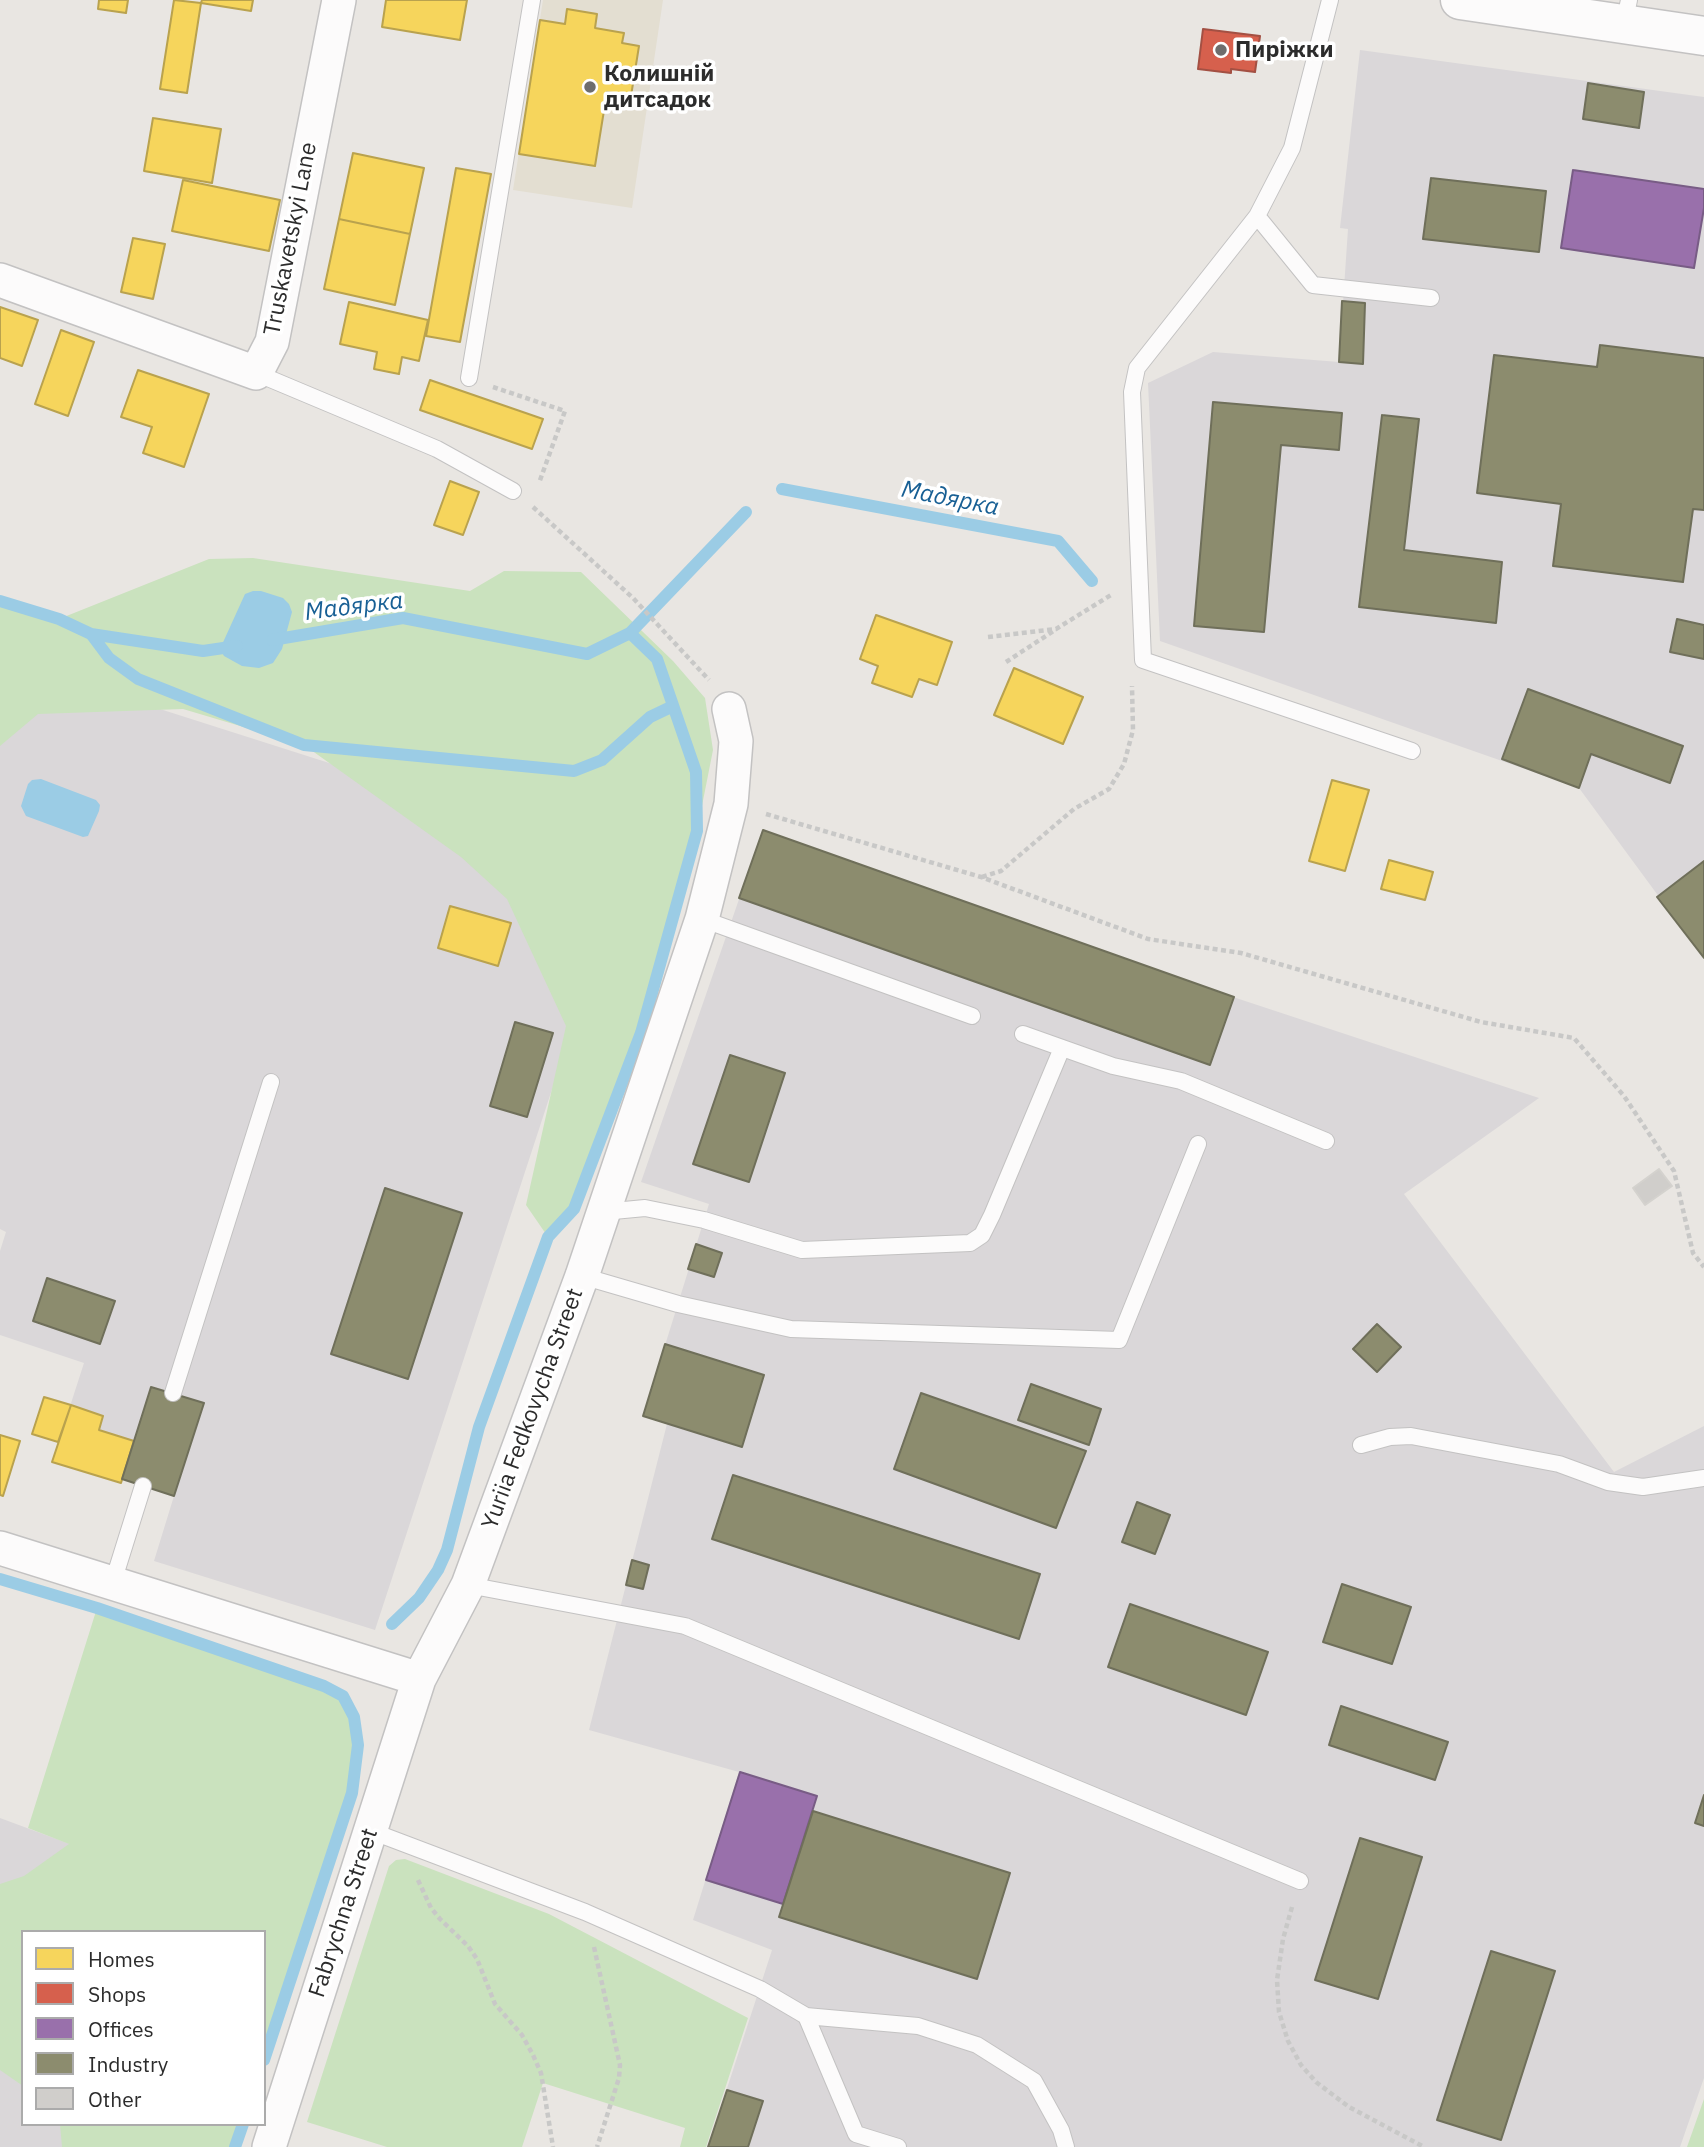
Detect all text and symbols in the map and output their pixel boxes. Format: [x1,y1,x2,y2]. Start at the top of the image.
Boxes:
place label: Пиріжки [1235,36,1334,64]
marker: Пиріжки [1213,42,1229,58]
place label: Колишній дитсадок [604,60,714,114]
marker: Колишній дитсадок [582,79,598,95]
street label: Truskavetskyi Lane [259,140,323,338]
water label: Мадярка [899,475,1001,523]
water label: Мадярка [303,587,405,627]
street label: Yuriia Fedkovycha Street [477,1285,589,1533]
street label: Fabrychna Street [304,1825,384,2001]
legend [21,1930,266,2126]
text: Homes [88,1945,155,1973]
text: Shops [88,1980,146,2008]
text: Offices [88,2015,154,2043]
text: Industry [88,2050,168,2078]
text: Other [88,2085,141,2113]

